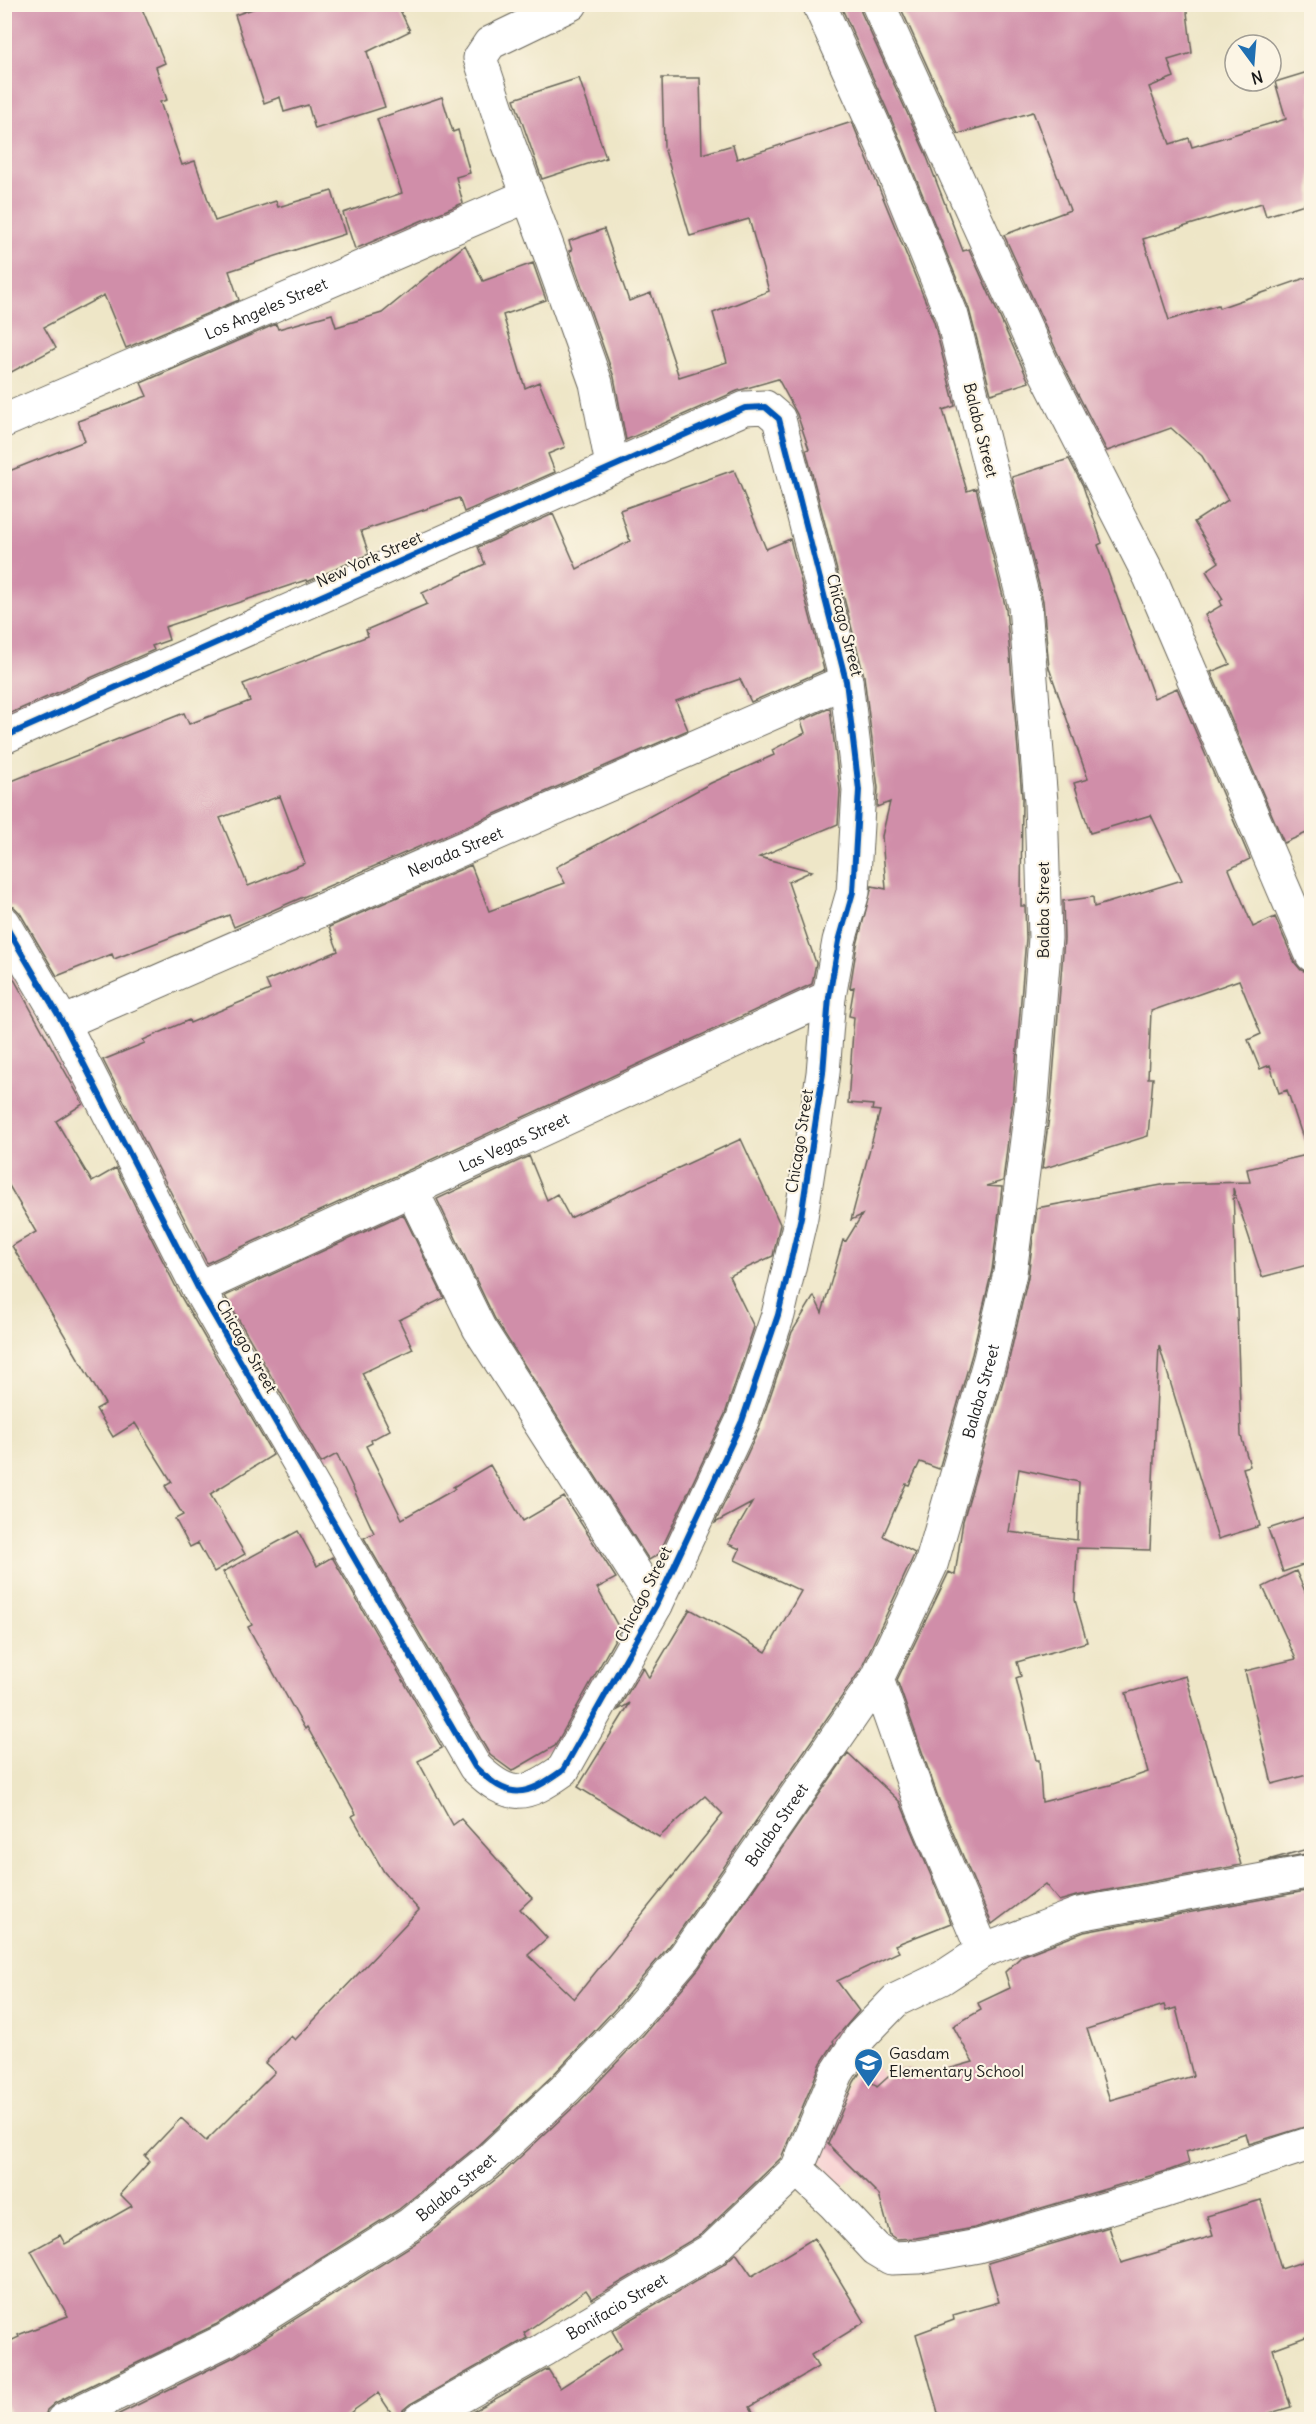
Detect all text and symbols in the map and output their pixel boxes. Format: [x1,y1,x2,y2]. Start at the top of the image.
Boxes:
north arrow [1223,33,1283,93]
text: N [1249,66,1265,89]
street label: Los Angeles Street [201,273,331,344]
street label: Balaba Street [960,381,1003,480]
street label: New York Street [313,526,426,591]
street label: Chicago Street [823,572,868,679]
street label: Nevada Street [405,822,506,881]
street label: Balaba Street [1033,861,1053,958]
street label: Chicago Street [781,1087,817,1194]
street label: Las Vegas Street [456,1108,573,1176]
street label: Chicago Street [212,1296,282,1397]
street label: Balaba Street [958,1342,1003,1441]
street label: Chicago Street [610,1542,676,1645]
street label: Balaba Street [741,1779,812,1870]
place label: Gasdam Elementary School [889,2043,1024,2081]
school or university icon: Gasdam Elementary School [852,2046,884,2088]
street label: Balaba Street [412,2148,500,2225]
street label: Bonifacio Street [563,2268,671,2344]

